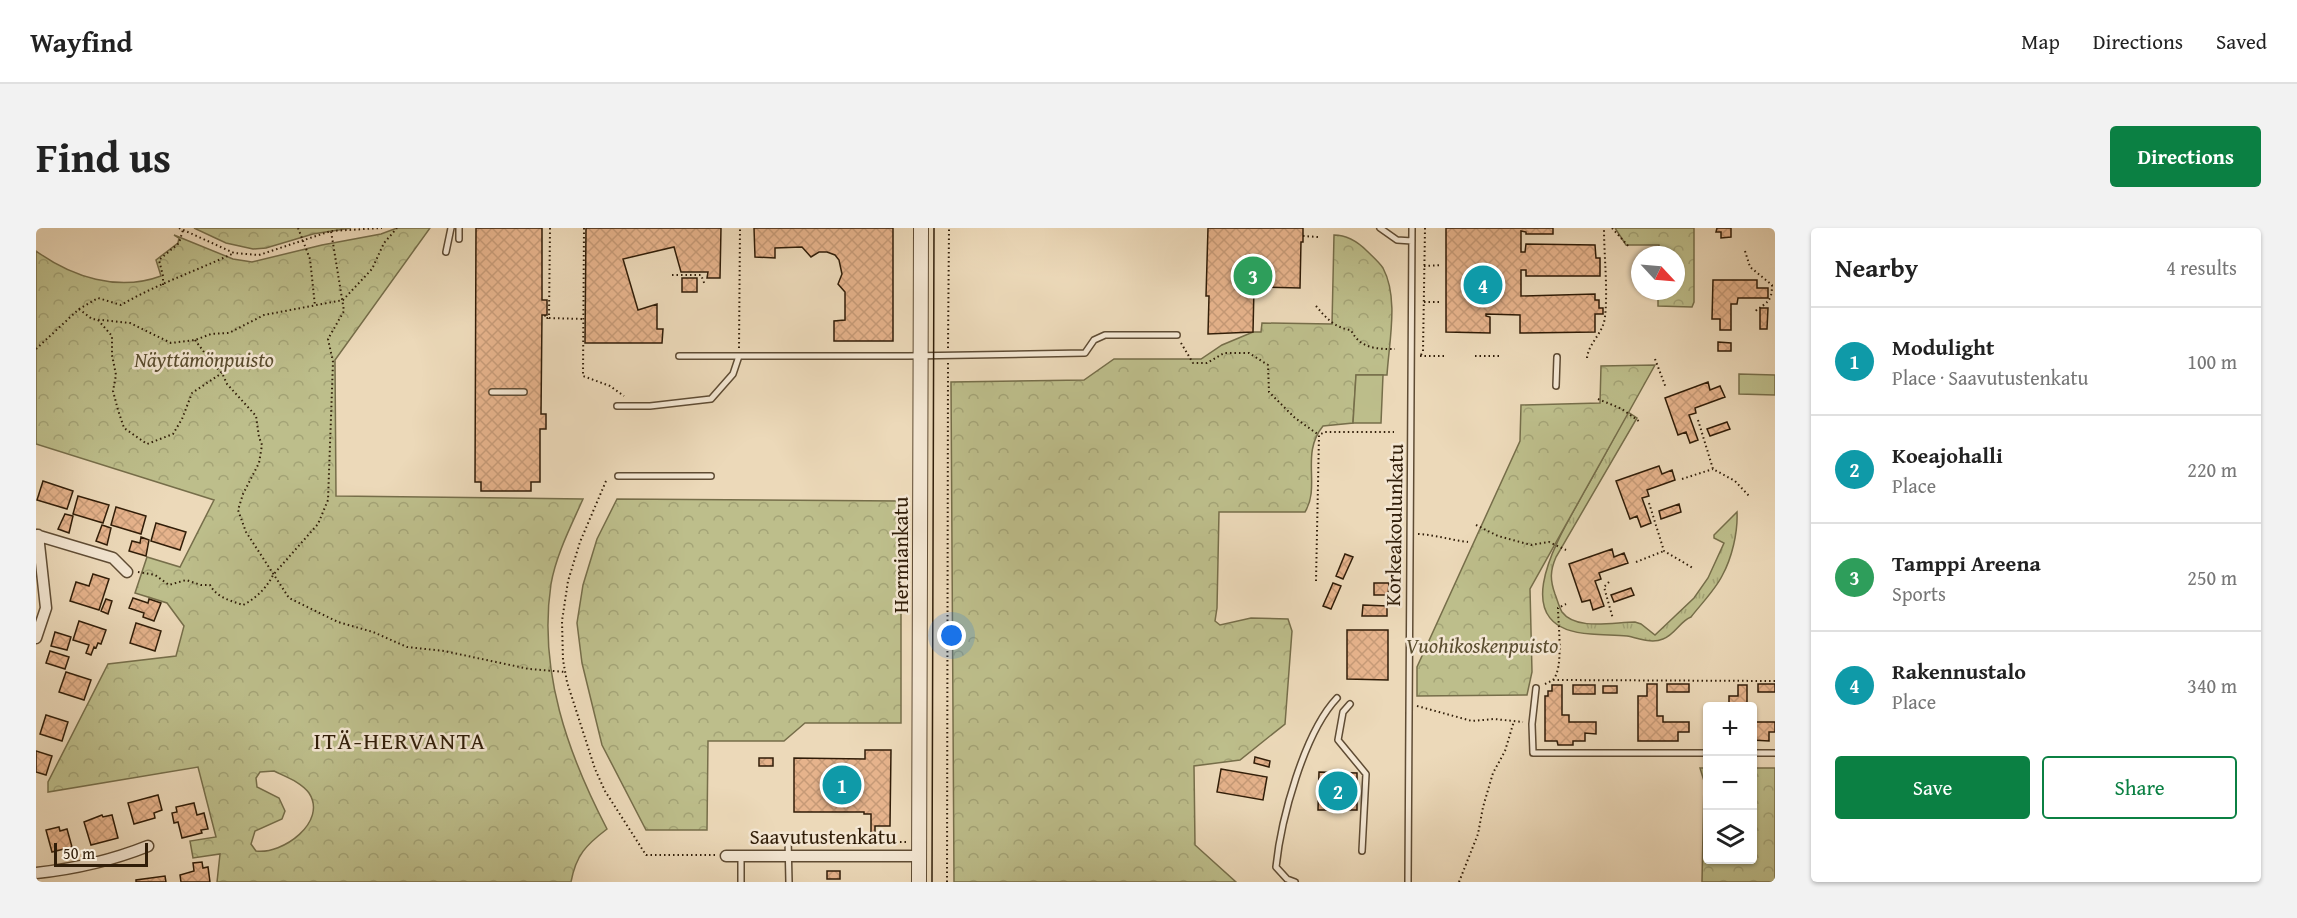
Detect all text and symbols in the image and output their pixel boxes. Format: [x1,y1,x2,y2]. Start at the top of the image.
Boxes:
text: Wayfind [30,21,132,62]
text: Map [2021,26,2060,57]
text: Directions [2093,26,2183,57]
text: Saved [2216,26,2267,57]
text: Find us [36,126,171,187]
button: Directions [2110,126,2261,187]
north arrow [1631,246,1685,300]
text: Nearby [1835,248,1918,287]
text: 4 results [2166,253,2237,282]
pin: 3 [1234,254,1272,298]
pin: 4 [1464,262,1502,308]
text: Modulight [1892,331,1994,363]
park label: Näyttämönpuisto [133,344,274,375]
text: 1 [1849,347,1860,376]
text: 100 m [2187,347,2237,376]
text: Place · Saavutustenkatu [1892,363,2088,392]
text: Koeajohalli [1892,439,2003,471]
street label: Korkeakoulunkatu [1377,443,1411,607]
text: 2 [1849,455,1860,484]
text: 220 m [2187,455,2237,484]
text: Place [1892,471,1936,500]
street label: Hermiankatu [885,496,916,613]
text: Tamppi Areena [1892,547,2041,579]
text: 3 [1849,563,1860,592]
text: 250 m [2187,563,2237,592]
text: Sports [1892,579,1946,608]
your location [937,621,966,650]
park label: Vuohikoskenpuisto [1406,630,1558,661]
text: Rakennustalo [1892,655,2026,687]
text: 4 [1849,671,1860,700]
text: 340 m [2187,671,2237,700]
text: Place [1892,687,1936,716]
map controls [1703,702,1757,864]
button: + [1703,702,1757,756]
district label: ITÄ-HERVANTA [314,723,486,758]
button: − [1703,756,1757,810]
button: Save [1835,756,2030,819]
button: Share [2042,756,2237,819]
pin: 1 [822,762,862,808]
pin: 2 [1318,768,1358,814]
button: layers [1703,810,1757,864]
street label: Saavutustenkatu [749,821,897,852]
scale bar [54,840,148,868]
text: 50 m [63,841,95,865]

